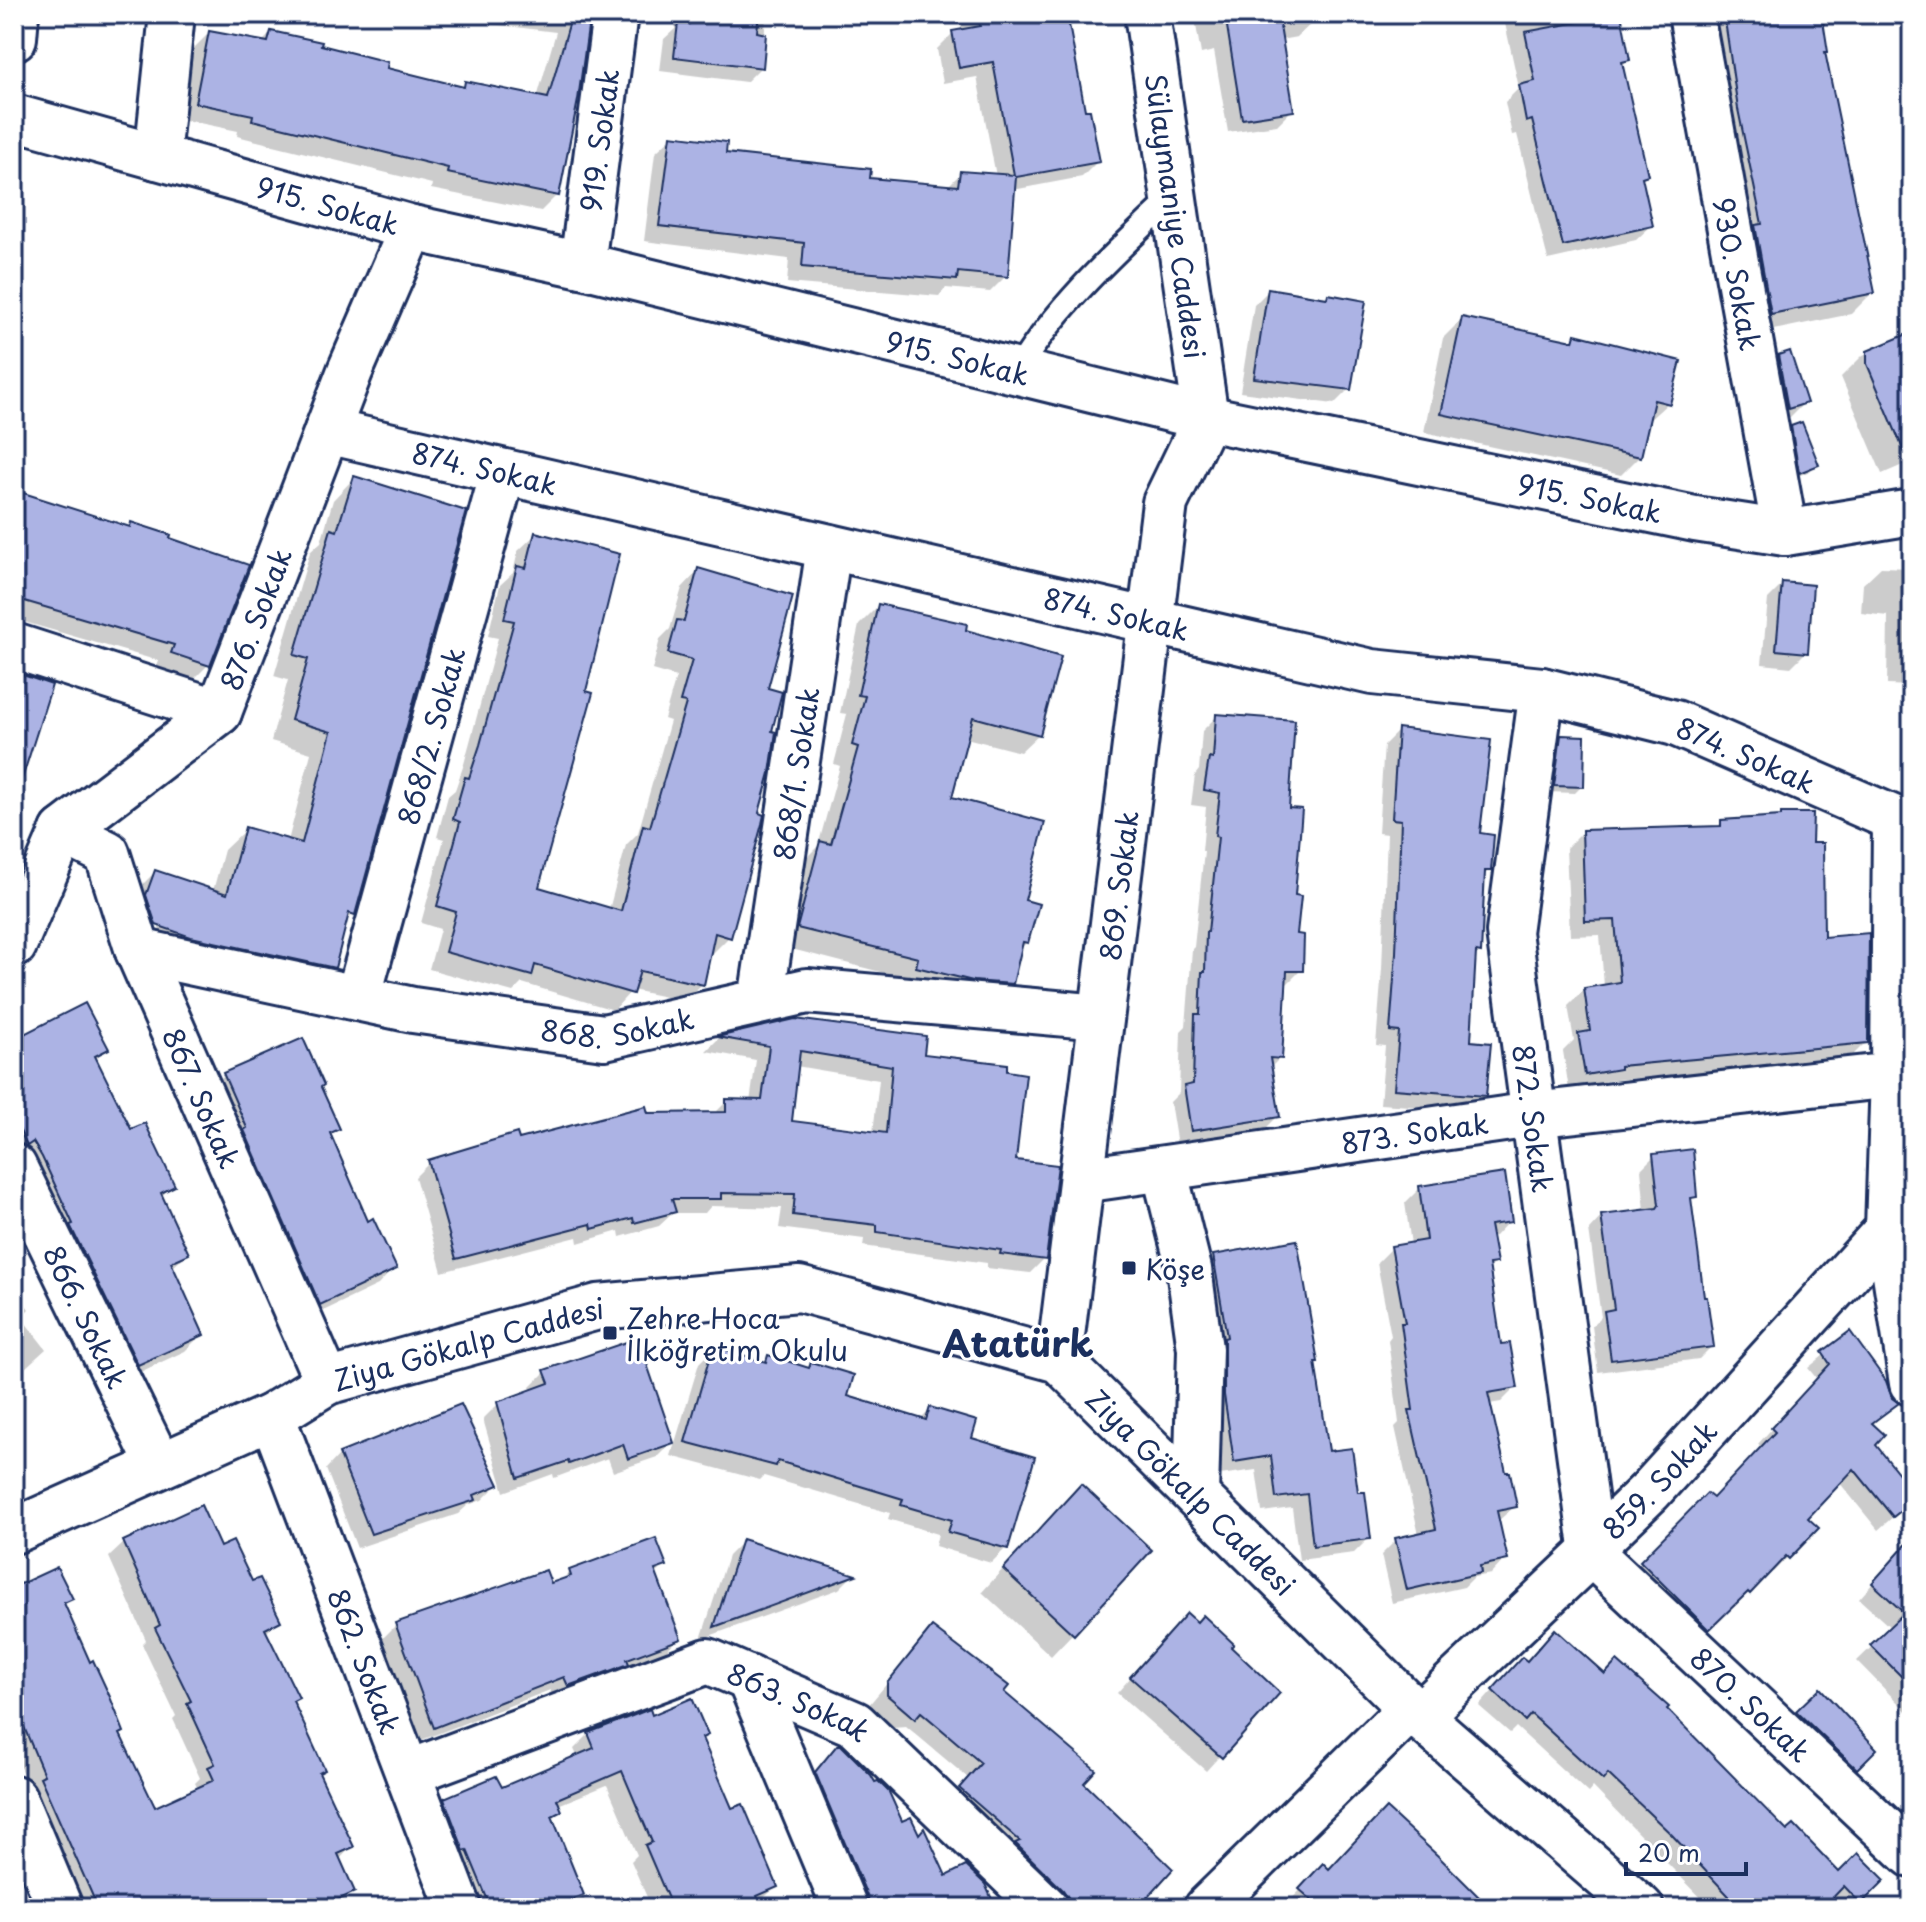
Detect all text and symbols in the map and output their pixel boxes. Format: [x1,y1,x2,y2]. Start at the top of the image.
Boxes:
street label: 919. Sokak [568,66,629,214]
street label: Sülaymaniye Caddesi [1135,71,1217,361]
street label: 915. Sokak [252,164,404,245]
street label: 930. Sokak [1703,194,1773,354]
street label: 915. Sokak [881,319,1034,395]
street label: 874. Sokak [408,430,562,505]
street label: 915. Sokak [1514,461,1666,533]
street label: 876. Sokak [208,541,302,697]
street label: 874. Sokak [1040,575,1193,651]
street label: 868/2. Sokak [385,642,475,830]
street label: 868/1. Sokak [761,684,829,863]
street label: 874. Sokak [1670,705,1822,803]
street label: 869. Sokak [1087,808,1148,963]
street label: 868. Sokak [538,996,698,1058]
street label: 867. Sokak [152,1020,252,1175]
street label: 872. Sokak [1503,1041,1565,1195]
street label: 873. Sokak [1338,1100,1491,1164]
street label: 866. Sokak [33,1237,140,1395]
place label: Köşe [1145,1247,1205,1290]
marker: Köşe [1120,1259,1138,1277]
street label: Ziya Gökalp Caddesi [328,1285,606,1401]
place label: Zehre Hoca İlköğretim Okulu [626,1296,848,1371]
district label: Atatürk [942,1315,1094,1369]
marker: Zehre Hoca İlköğretim Okulu [601,1324,619,1342]
street label: Ziya Gökalp Caddesi [1077,1377,1306,1605]
street label: 859. Sokak [1591,1410,1726,1549]
street label: 862. Sokak [318,1582,412,1740]
street label: 870. Sokak [1681,1636,1821,1772]
street label: 863. Sokak [721,1650,882,1751]
scale bar [1626,1826,1746,1876]
text: 20 m [1638,1834,1700,1870]

